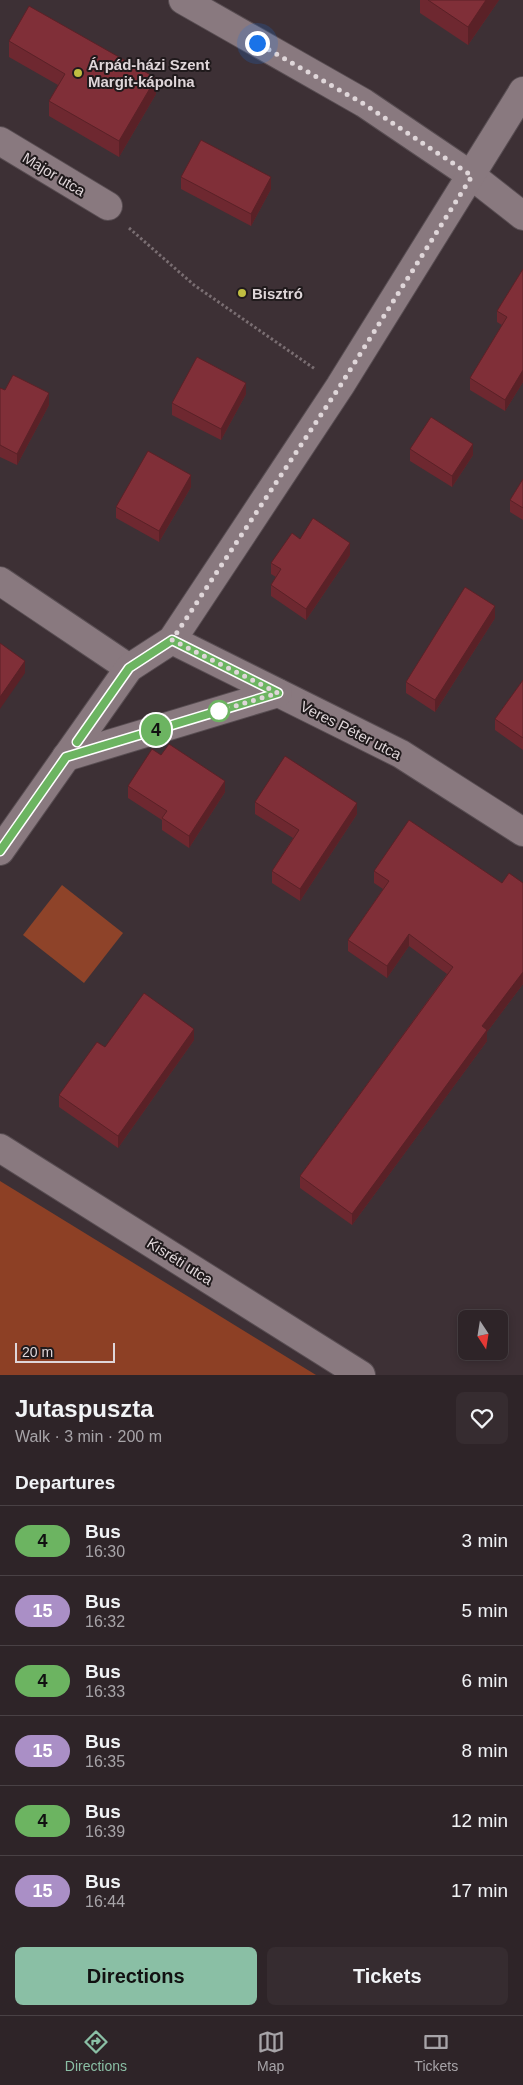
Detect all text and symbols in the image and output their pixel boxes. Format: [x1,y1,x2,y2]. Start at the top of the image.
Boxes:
your location [245,31,270,56]
place label: Árpád-házi Szent Margit-kápolna [88,56,210,90]
marker: Árpád-házi Szent Margit-kápolna [72,67,84,79]
street label: Major utca [20,149,89,200]
place label: Bisztró [252,285,303,302]
marker: Bisztró [236,287,248,299]
street label: Veres Péter utca [298,697,405,763]
unlabelled marker [208,700,230,722]
line badge: 4 [140,714,172,746]
text: 4 [151,720,161,740]
street label: Kisréti utca [144,1234,217,1288]
north arrow [458,1310,508,1360]
map controls [458,1310,508,1360]
scale bar [15,1340,115,1363]
text: 20 m [22,1344,53,1360]
button: heart [456,1392,508,1444]
text: Jutaspuszta [15,1395,154,1422]
text: Walk · 3 min · 200 m [15,1428,162,1445]
text: Departures [15,1472,115,1493]
text: Bus [85,1521,121,1542]
text: 3 min [462,1530,508,1551]
text: 4 [37,1531,48,1551]
text: 16:30 [85,1543,125,1560]
text: Bus [85,1591,121,1612]
text: 5 min [462,1600,508,1621]
text: 15 [32,1601,53,1621]
text: 16:32 [85,1613,125,1630]
text: Bus [85,1661,121,1682]
text: 6 min [462,1670,508,1691]
text: 4 [37,1671,48,1691]
text: 16:33 [85,1683,125,1700]
text: Bus [85,1731,121,1752]
text: 8 min [462,1740,508,1761]
text: 15 [32,1741,53,1761]
text: 16:35 [85,1753,125,1770]
text: Bus [85,1801,121,1822]
text: 12 min [451,1810,508,1831]
text: 4 [37,1811,48,1831]
text: 16:39 [85,1823,125,1840]
text: Bus [85,1871,121,1892]
text: 17 min [451,1880,508,1901]
text: 15 [32,1881,53,1901]
text: 16:44 [85,1893,125,1910]
button: Directions [15,1947,257,2005]
button: Tickets [267,1947,508,2005]
tab: Directions [65,2028,127,2074]
tab: Map [257,2028,285,2074]
tab: Tickets [414,2028,458,2074]

